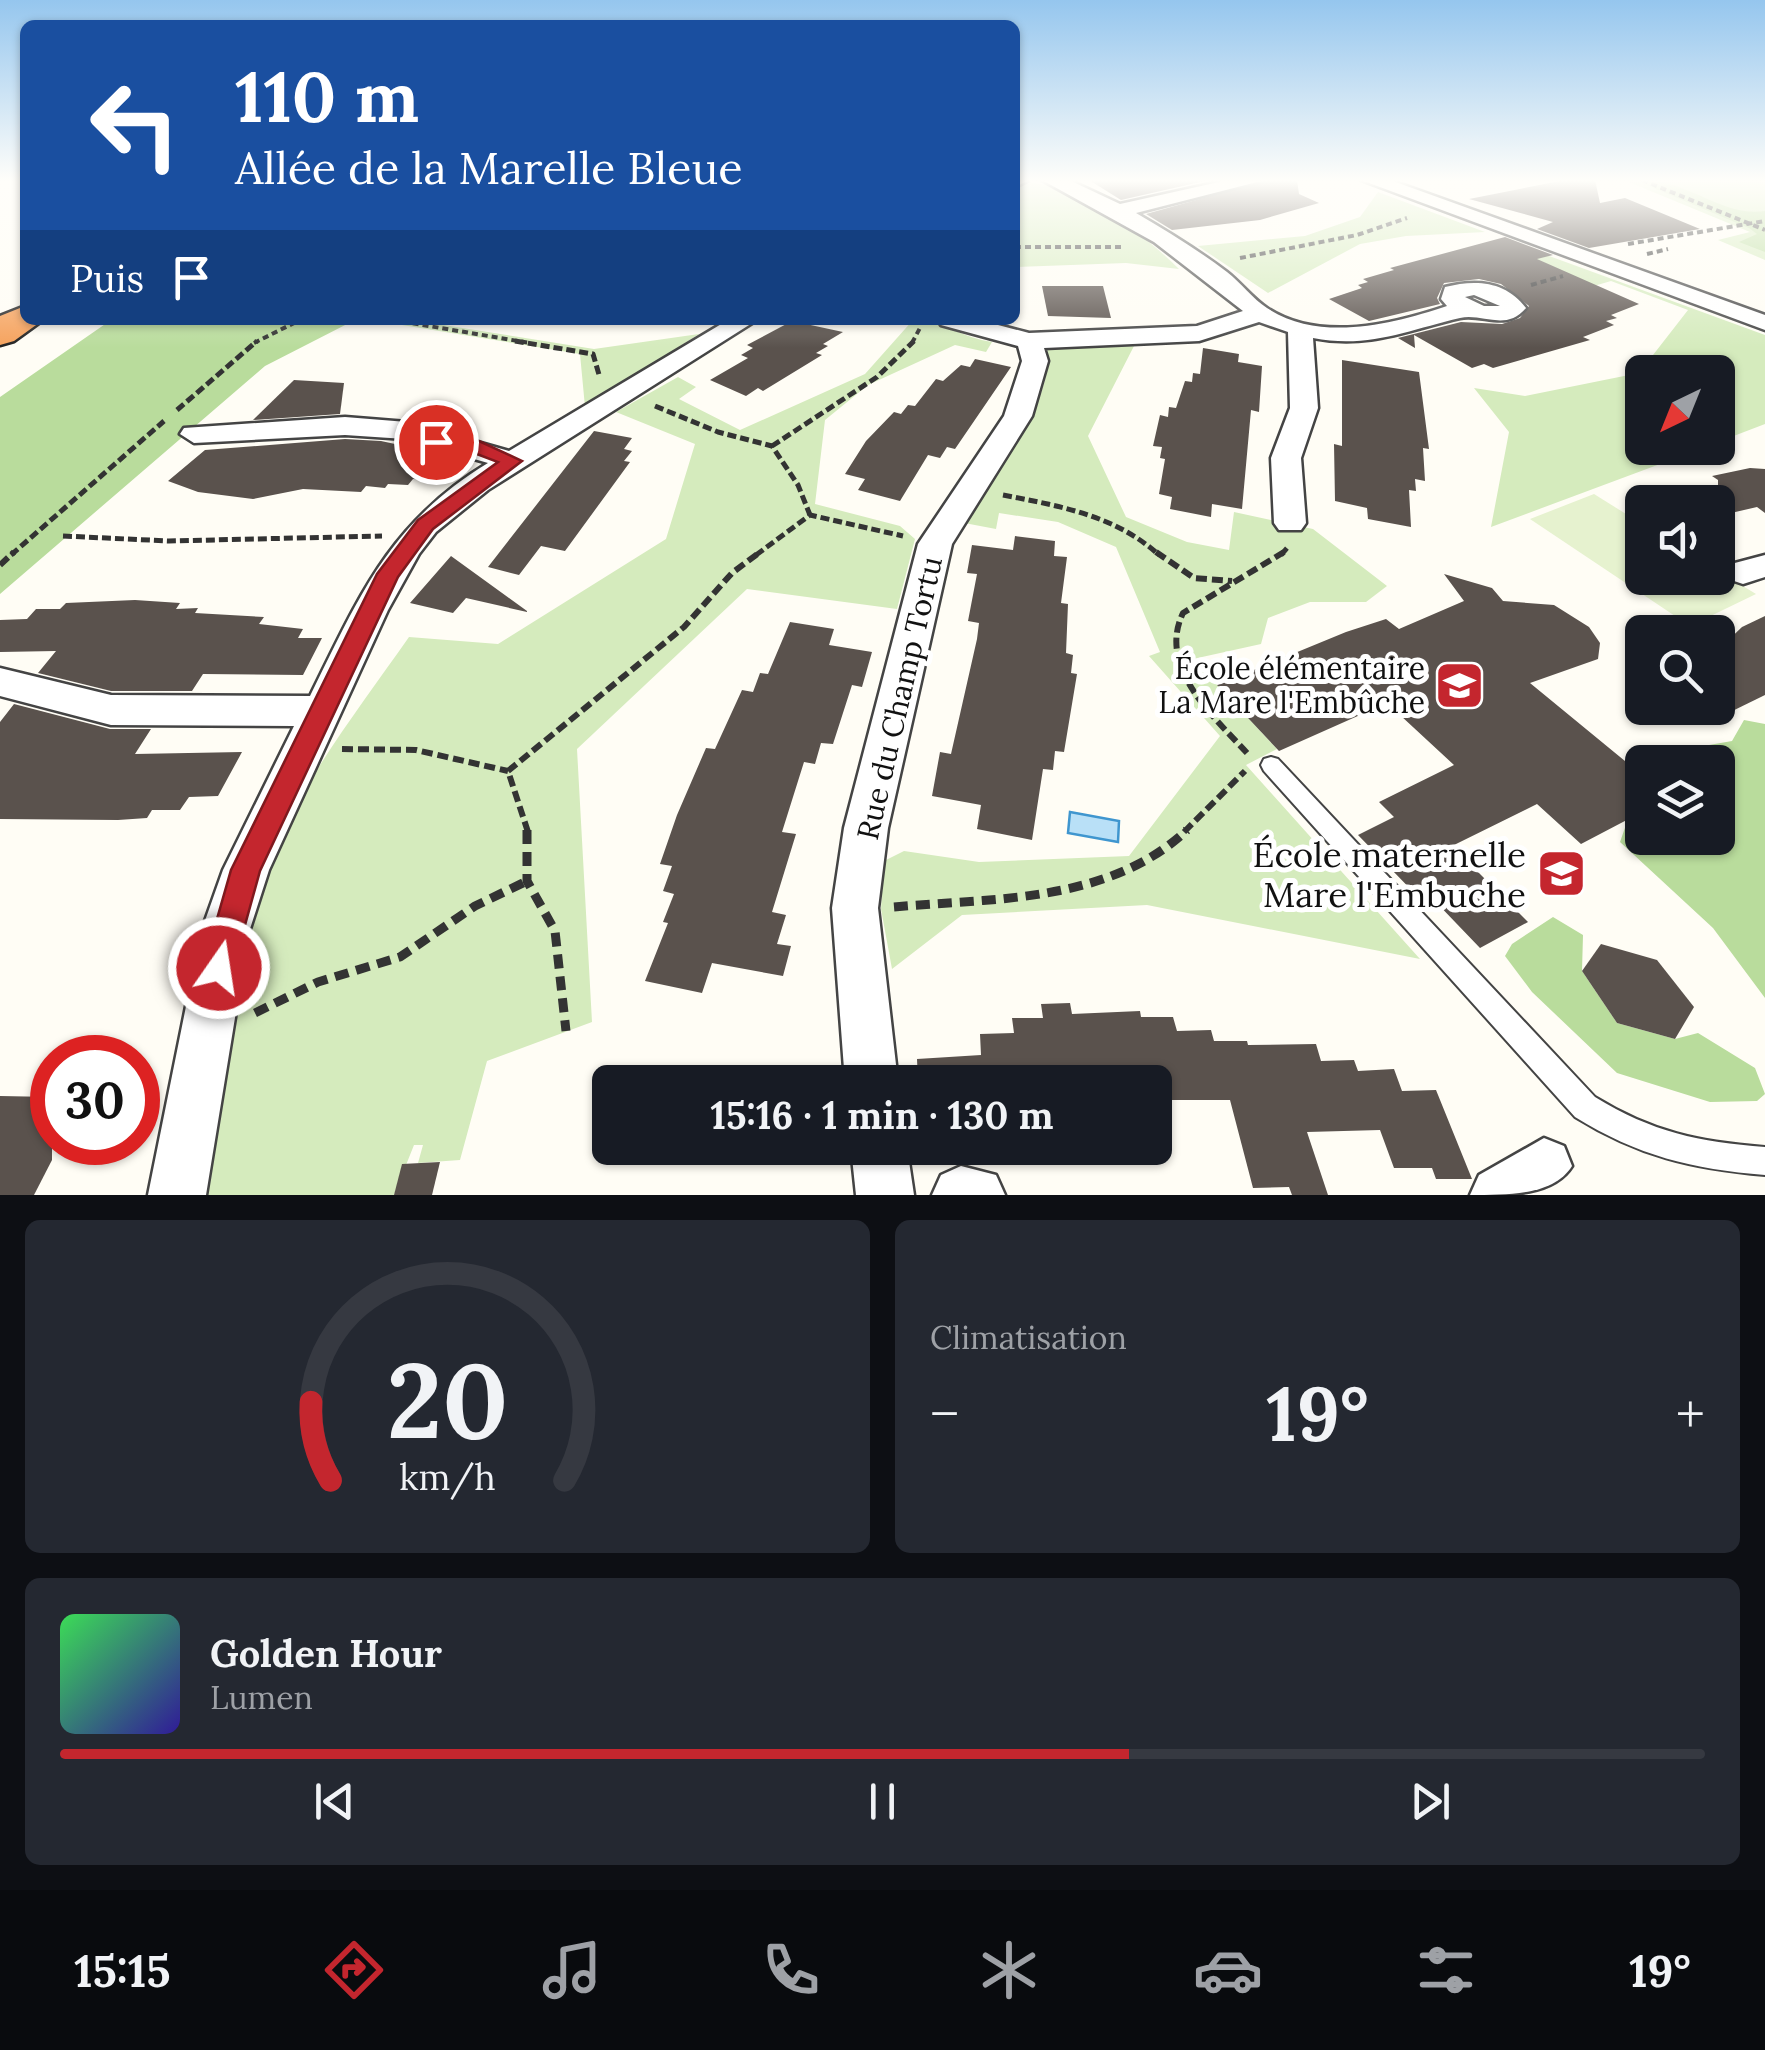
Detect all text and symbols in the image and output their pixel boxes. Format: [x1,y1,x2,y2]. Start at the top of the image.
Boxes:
text: 110 m [235,52,419,141]
icon: left [70,60,200,190]
text: Allée de la Marelle Bleue [235,139,743,196]
icon: arrive [164,250,219,305]
text: Puis [70,254,144,302]
north arrow [1625,355,1735,465]
map controls [1625,355,1735,855]
pin [394,400,479,485]
icon: arrive [409,415,464,470]
button: sound [1625,485,1735,595]
street label: Rue du Champ Tortu [848,553,950,843]
button: search [1625,615,1735,725]
place label: École élémentaire La Mare l'Embûche [1158,649,1425,721]
school or university icon: École élémentaire La Mare l'Embûche [1434,659,1486,711]
button: layers [1625,745,1735,855]
place label: École maternelle Mare l'Embuche [1253,832,1526,917]
school or university icon: École maternelle Mare l'Embuche [1535,848,1587,900]
position arrow [167,916,271,1020]
speed limit sign: 30 [30,1035,160,1165]
text: 15:16 · 1 min · 130 m [711,1091,1053,1139]
text: Climatisation [930,1317,1127,1358]
text: 20 [387,1333,508,1466]
text: 19° [1266,1366,1369,1462]
text: − [930,1379,959,1449]
text: + [1676,1379,1705,1449]
text: km/h [399,1454,496,1500]
text: Golden Hour [210,1629,442,1677]
text: Lumen [210,1677,313,1718]
icon: previous [307,1774,362,1829]
icon: pause [855,1774,910,1829]
icon: next [1403,1774,1458,1829]
icon: directions [319,1935,389,2005]
icon: music [537,1935,607,2005]
icon: phone [756,1935,826,2005]
icon: climate [974,1935,1044,2005]
icon: car [1193,1935,1263,2005]
icon: filters [1411,1935,1481,2005]
text: 15:15 [74,1942,171,1999]
text: 19° [1629,1942,1691,1999]

